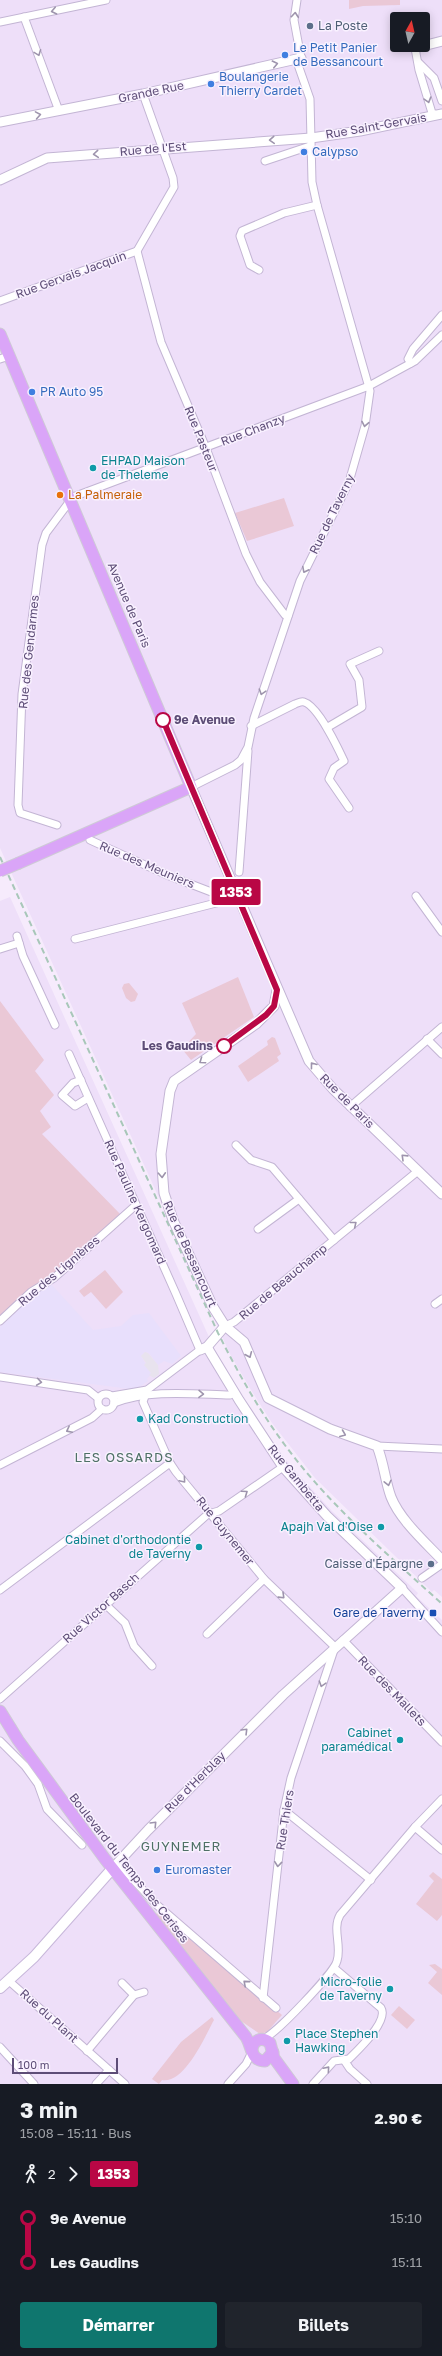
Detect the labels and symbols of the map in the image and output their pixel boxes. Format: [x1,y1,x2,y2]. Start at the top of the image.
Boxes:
one-way arrow [51,6,57,14]
one-way arrow [291,12,300,18]
north arrow [390,12,430,52]
place label: La Poste [318,18,368,33]
marker: La Poste [305,21,315,31]
place label: Le Petit Panier de Bessancourt [293,40,383,69]
one-way arrow [33,50,41,57]
marker: Le Petit Panier de Bessancourt [280,50,290,60]
one-way arrow [272,60,278,68]
place label: Boulangerie Thierry Cardet [219,69,302,98]
street label: Grande Rue [117,77,185,106]
marker: Boulangerie Thierry Cardet [206,79,216,89]
one-way arrow [423,96,432,103]
street label: Rue Saint-Gervais [324,109,428,142]
one-way arrow [35,111,42,120]
one-way arrow [269,136,275,145]
street label: Rue de l'Est [119,138,187,159]
place label: Calypso [312,144,358,159]
marker: Calypso [299,147,309,157]
one-way arrow [93,150,99,159]
street label: Rue Gervais Jacquin [14,248,128,302]
place label: PR Auto 95 [40,384,103,399]
marker: PR Auto 95 [27,387,37,397]
street label: Rue Pasteur [181,404,222,474]
street label: Rue Chanzy [218,410,287,449]
one-way arrow [361,421,370,427]
place label: EHPAD Maison de Theleme [101,453,185,482]
marker: EHPAD Maison de Theleme [88,463,98,473]
street label: Rue de Taverny [306,471,358,556]
place label: La Palmeraie [68,487,142,502]
marker: La Palmeraie [55,490,65,500]
street label: Avenue de Paris [105,560,154,650]
one-way arrow [303,565,310,573]
street label: Rue des Gendarmes [15,594,42,710]
one-way arrow [258,688,267,695]
marker: 9e Avenue [155,712,171,728]
place label: 9e Avenue [174,712,235,727]
street label: Rue des Meuniers [97,838,197,891]
line badge: 1353 [208,879,264,905]
place label: Les Gaudins [142,1038,213,1053]
marker: Les Gaudins [216,1038,232,1054]
one-way arrow [199,1056,206,1064]
one-way arrow [310,1062,317,1069]
street label: Rue de Paris [317,1070,378,1131]
street label: Rue Pauline Kergomard [101,1137,170,1266]
one-way arrow [401,1155,409,1162]
one-way arrow [158,1172,167,1178]
street label: Rue de Bessancourt [160,1198,221,1310]
one-way arrow [349,1221,356,1228]
street label: Rue des Lignières [15,1232,102,1309]
street label: Rue de Beauchamp [236,1240,330,1323]
one-way arrow [245,1352,253,1359]
one-way arrow [36,1377,42,1386]
one-way arrow [198,1390,204,1398]
place label: Kad Construction [148,1411,248,1426]
marker: Kad Construction [135,1414,145,1424]
one-way arrow [66,1425,73,1433]
one-way arrow [338,1429,346,1437]
street label: Rue Gambetta [265,1441,328,1514]
district label: LES OSSARDS [74,1449,174,1465]
one-way arrow [179,1475,186,1482]
one-way arrow [383,1480,391,1487]
one-way arrow [241,1490,248,1498]
street label: Rue Guynemer [193,1493,258,1568]
place label: Apajh Val d'Oise [281,1519,373,1534]
marker: Apajh Val d'Oise [376,1522,386,1532]
place label: Cabinet d'orthodontie de Taverny [65,1532,191,1561]
marker: Cabinet d'orthodontie de Taverny [194,1542,204,1552]
place label: Caisse d'Épargne [324,1556,423,1571]
marker: Caisse d'Épargne [426,1559,436,1569]
street label: Rue Victor Basch [59,1569,142,1646]
one-way arrow [277,1591,285,1599]
place label: Gare de Taverny [333,1605,425,1620]
marker: Gare de Taverny [428,1608,438,1618]
street label: Rue des Mallets [355,1652,430,1729]
one-way arrow [318,1681,327,1688]
place label: Cabinet paramédical [321,1725,392,1754]
one-way arrow [240,1728,248,1736]
marker: Cabinet paramédical [395,1735,405,1745]
street label: Rue d'Herblay [161,1748,229,1815]
street label: Rue Thiers [272,1789,297,1851]
street label: Boulevard du Temps des Cerises [66,1790,192,1945]
one-way arrow [149,1821,157,1829]
district label: GUYNEMER [141,1838,221,1854]
one-way arrow [274,1861,283,1867]
place label: Euromaster [165,1862,232,1877]
marker: Euromaster [152,1865,162,1875]
place label: Micro-folie de Taverny [320,1974,382,2003]
one-way arrow [244,1981,251,1988]
marker: Micro-folie de Taverny [385,1984,395,1994]
street label: Rue du Plant [17,1986,82,2046]
place label: Place Stephen Hawking [295,2026,378,2055]
marker: Place Stephen Hawking [282,2036,292,2046]
scale bar [12,2056,118,2075]
one-way arrow [322,2066,329,2073]

